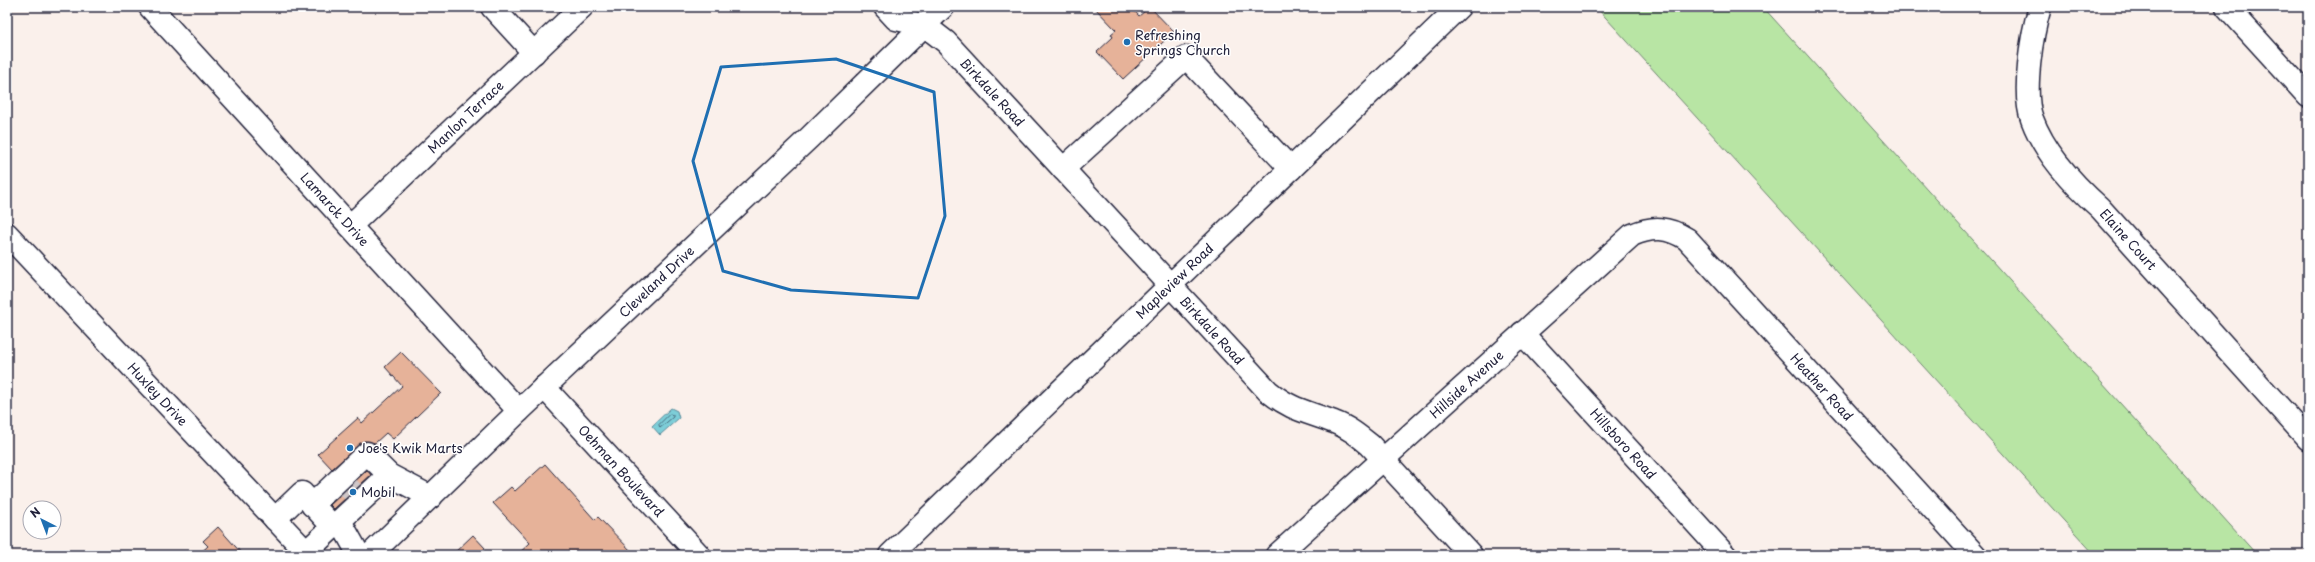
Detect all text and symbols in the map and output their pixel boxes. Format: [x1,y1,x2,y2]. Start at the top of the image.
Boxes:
place label: Refreshing Springs Church [1135,25,1230,59]
marker: Refreshing Springs Church [1122,37,1132,47]
street label: Birkdale Road [956,53,1029,130]
street label: Manlon Terrace [423,76,508,157]
street label: Lamarck Drive [297,168,374,250]
street label: Elaine Court [2096,204,2161,274]
street label: Mapleview Road [1131,239,1217,323]
street label: Cleveland Drive [614,241,698,321]
street label: Birkdale Road [1176,291,1249,369]
street label: Hillside Avenue [1425,345,1507,422]
street label: Heather Road [1786,349,1858,424]
street label: Huxley Drive [124,358,193,430]
street label: Hillsboro Road [1586,404,1661,483]
street label: Oehman Boulevard [574,420,669,521]
place label: Joe's Kwik Marts [358,438,463,457]
marker: Joe's Kwik Marts [345,443,355,453]
place label: Mobil [361,482,395,501]
marker: Mobil [348,487,358,497]
north arrow [22,500,62,540]
text: N [26,503,44,521]

